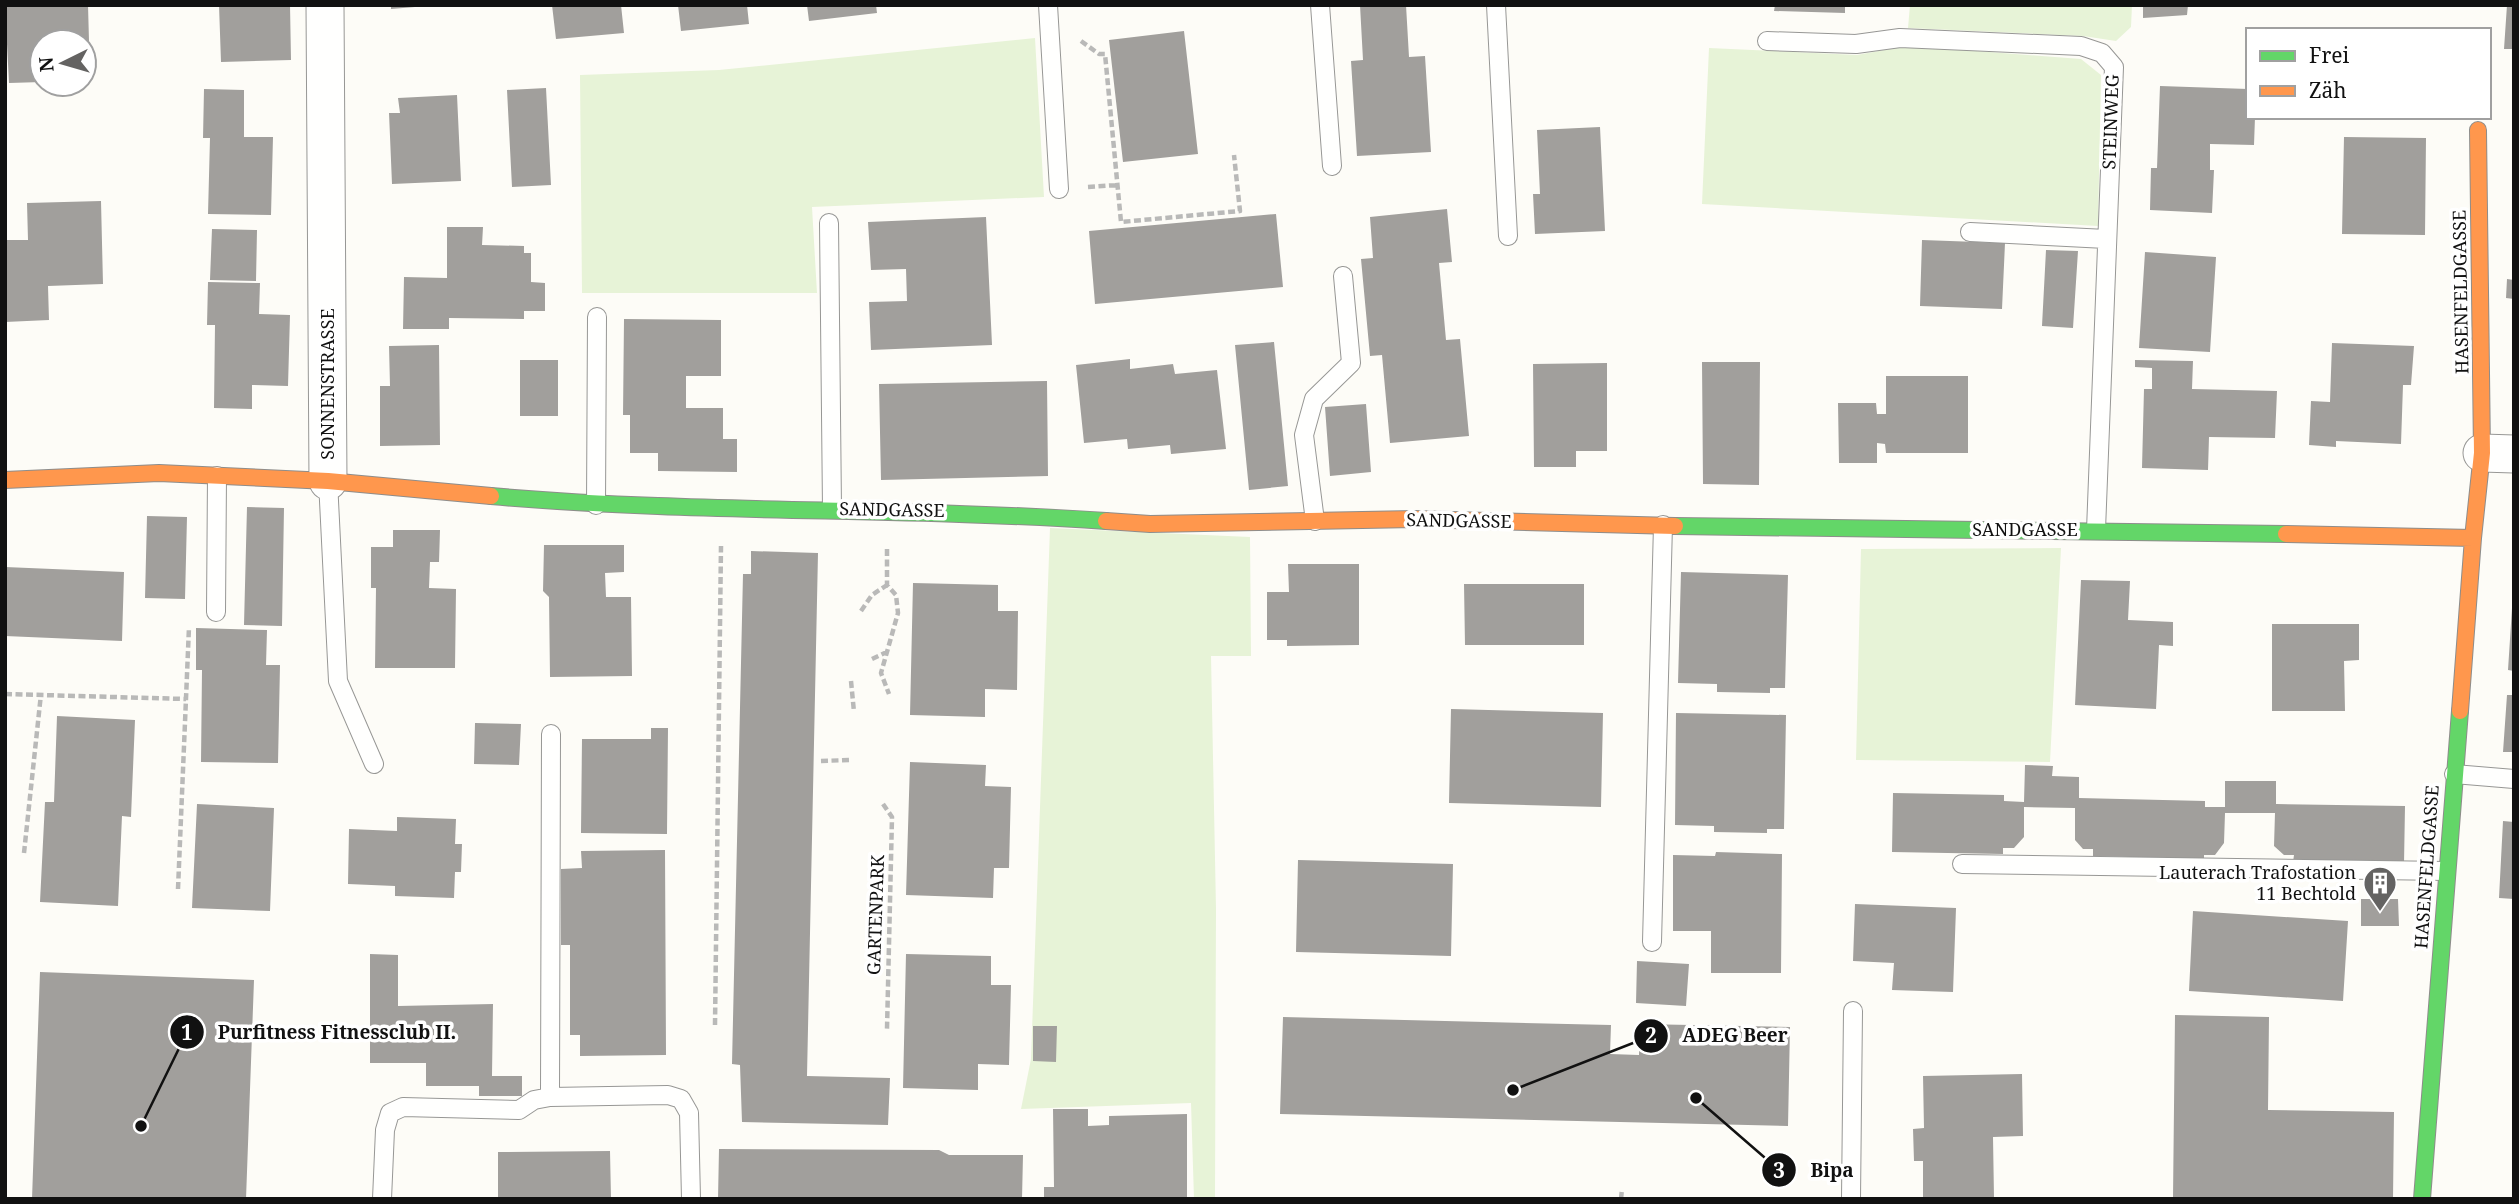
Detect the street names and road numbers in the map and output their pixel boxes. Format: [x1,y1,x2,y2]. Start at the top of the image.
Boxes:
street label: STEINWEG [2096,74,2124,170]
street label: HASENFELDGASSE [2447,210,2473,374]
street label: SONNENSTRASSE [315,308,339,460]
street label: SANDGASSE [839,496,945,522]
street label: SANDGASSE [1406,507,1512,533]
street label: SANDGASSE [1972,517,2078,541]
street label: HASENFELDGASSE [2408,784,2444,950]
street label: GARTENPARK [861,854,889,975]

